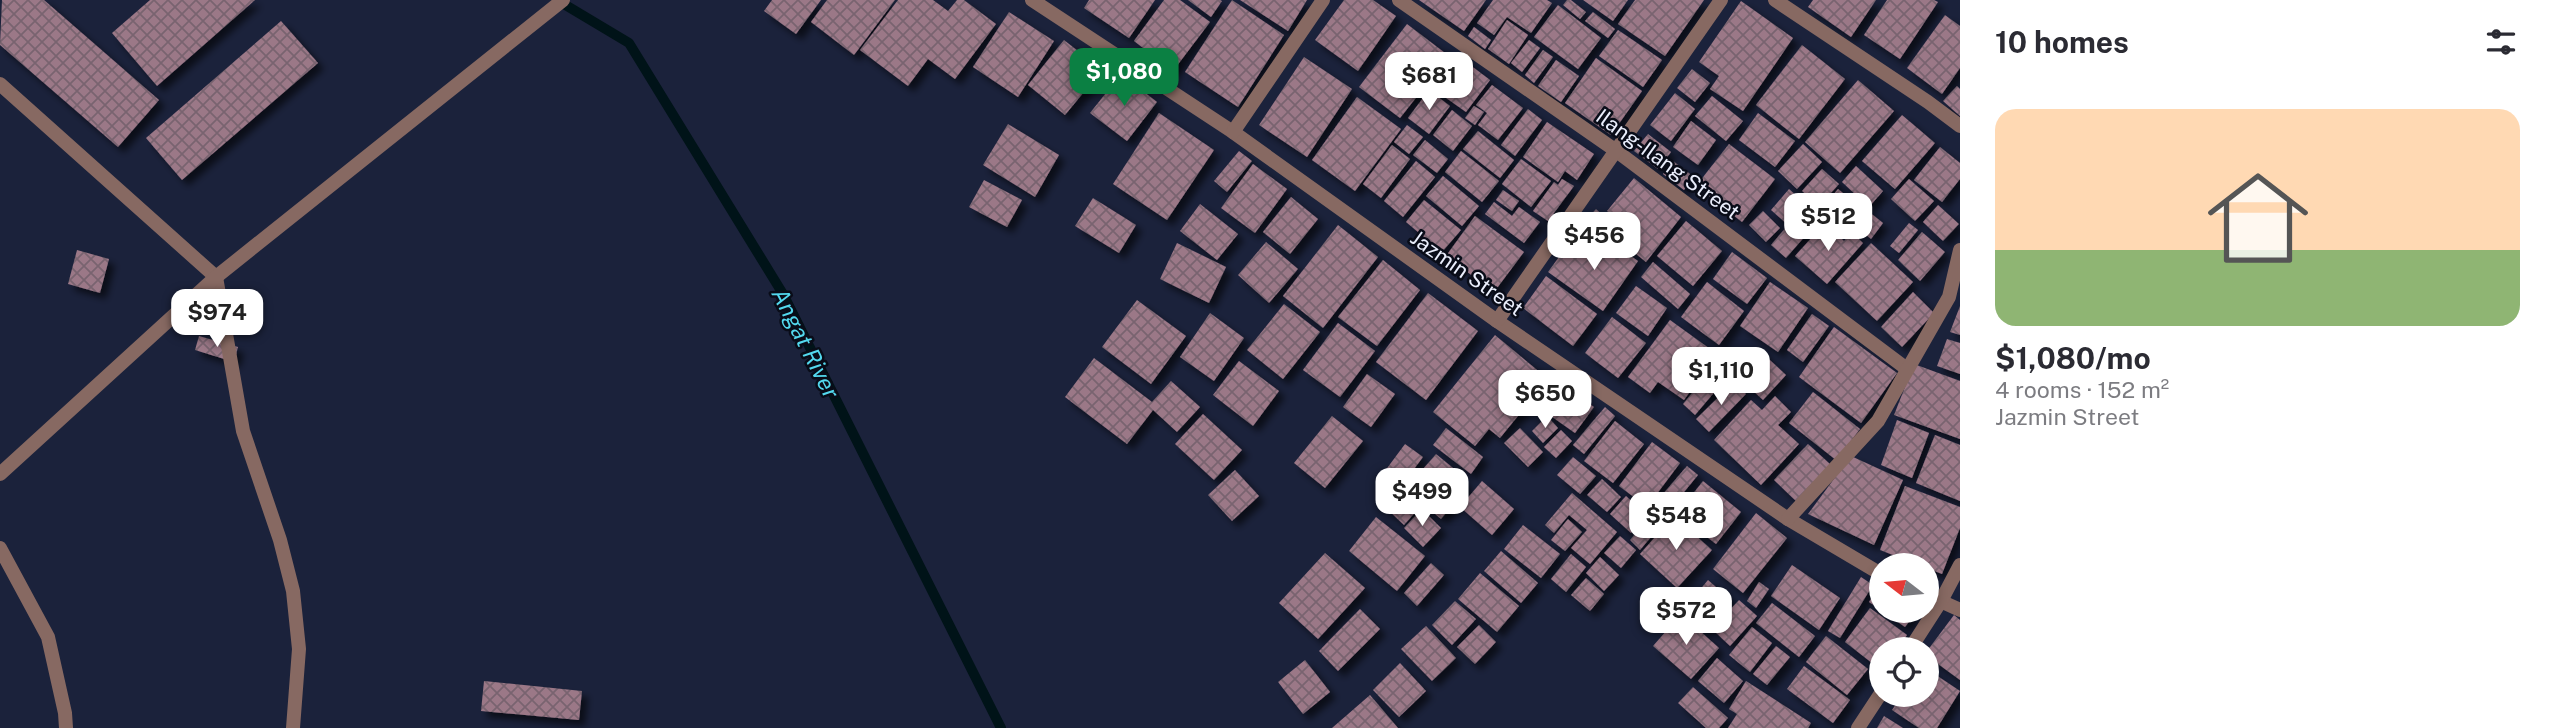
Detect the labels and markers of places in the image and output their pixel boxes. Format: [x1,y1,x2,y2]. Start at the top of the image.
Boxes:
pin: $1,080 [1067,48,1181,108]
pin: $681 [1388,52,1470,112]
pin: $512 [1787,194,1869,253]
pin: $456 [1553,212,1635,272]
pin: $974 [176,290,258,349]
pin: $1,110 [1664,348,1778,407]
pin: $650 [1504,370,1586,430]
pin: $499 [1381,468,1463,528]
pin: $548 [1635,492,1717,552]
pin: $572 [1645,588,1727,647]

